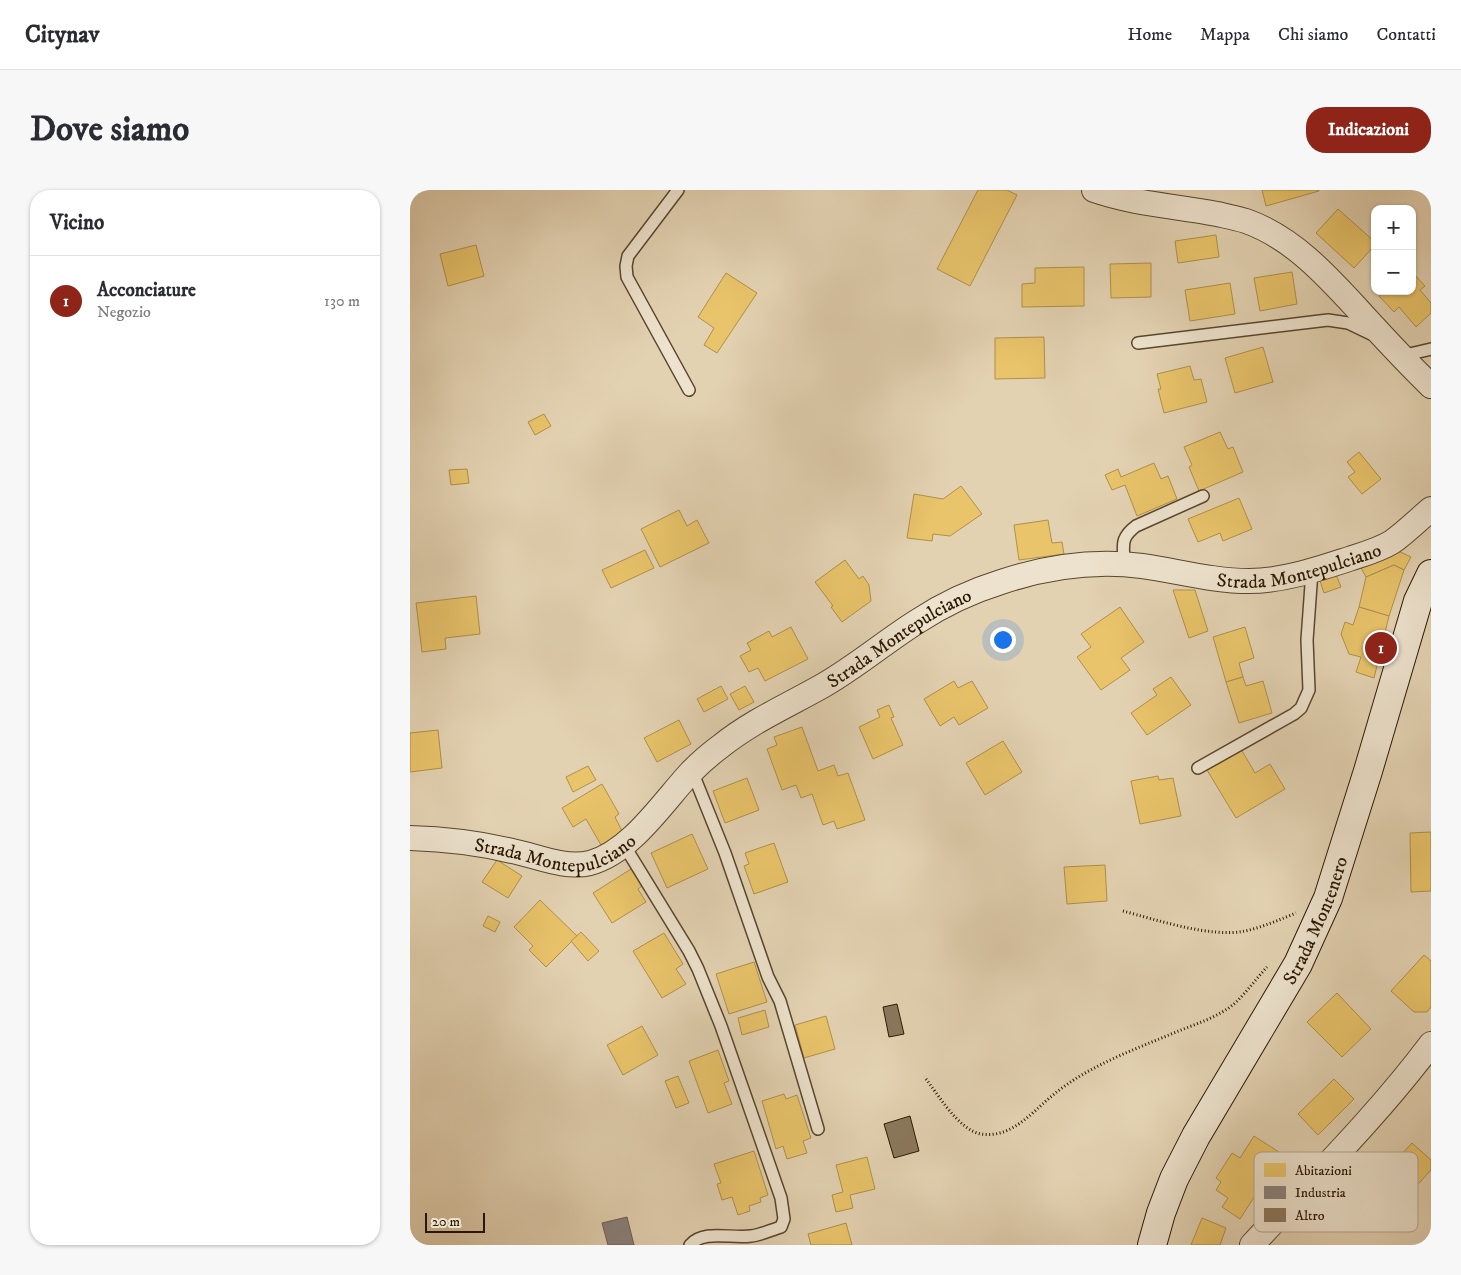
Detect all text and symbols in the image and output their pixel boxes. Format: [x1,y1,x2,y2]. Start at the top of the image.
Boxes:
text: Citynav [25,20,99,50]
text: Home [1128,24,1172,46]
text: Mappa [1200,24,1250,46]
text: Chi siamo [1278,24,1348,46]
text: Contatti [1376,24,1436,46]
button: Indicazioni [1306,107,1431,153]
text: Dove siamo [30,108,189,152]
map controls [1371,205,1416,295]
button: + [1371,205,1416,250]
text: Vicino [50,210,104,236]
button: − [1371,250,1416,295]
text: Acconciature [97,279,196,302]
text: 1 [63,291,69,311]
text: 130 m [324,291,360,311]
text: Negozio [97,302,151,322]
street label: Strada Montepulciano [1216,539,1385,594]
street label: Strada Montepulciano [823,584,975,694]
your location [990,627,1016,653]
pin: 1 [1365,629,1397,667]
street label: Strada Montepulciano [473,830,641,878]
street label: Strada Montenero [1278,854,1353,989]
legend [1254,1152,1418,1232]
text: Abitazioni [1295,1162,1352,1180]
text: Industria [1295,1184,1346,1202]
text: Altro [1295,1207,1325,1225]
scale bar [425,1210,485,1233]
text: 20 m [432,1213,460,1231]

